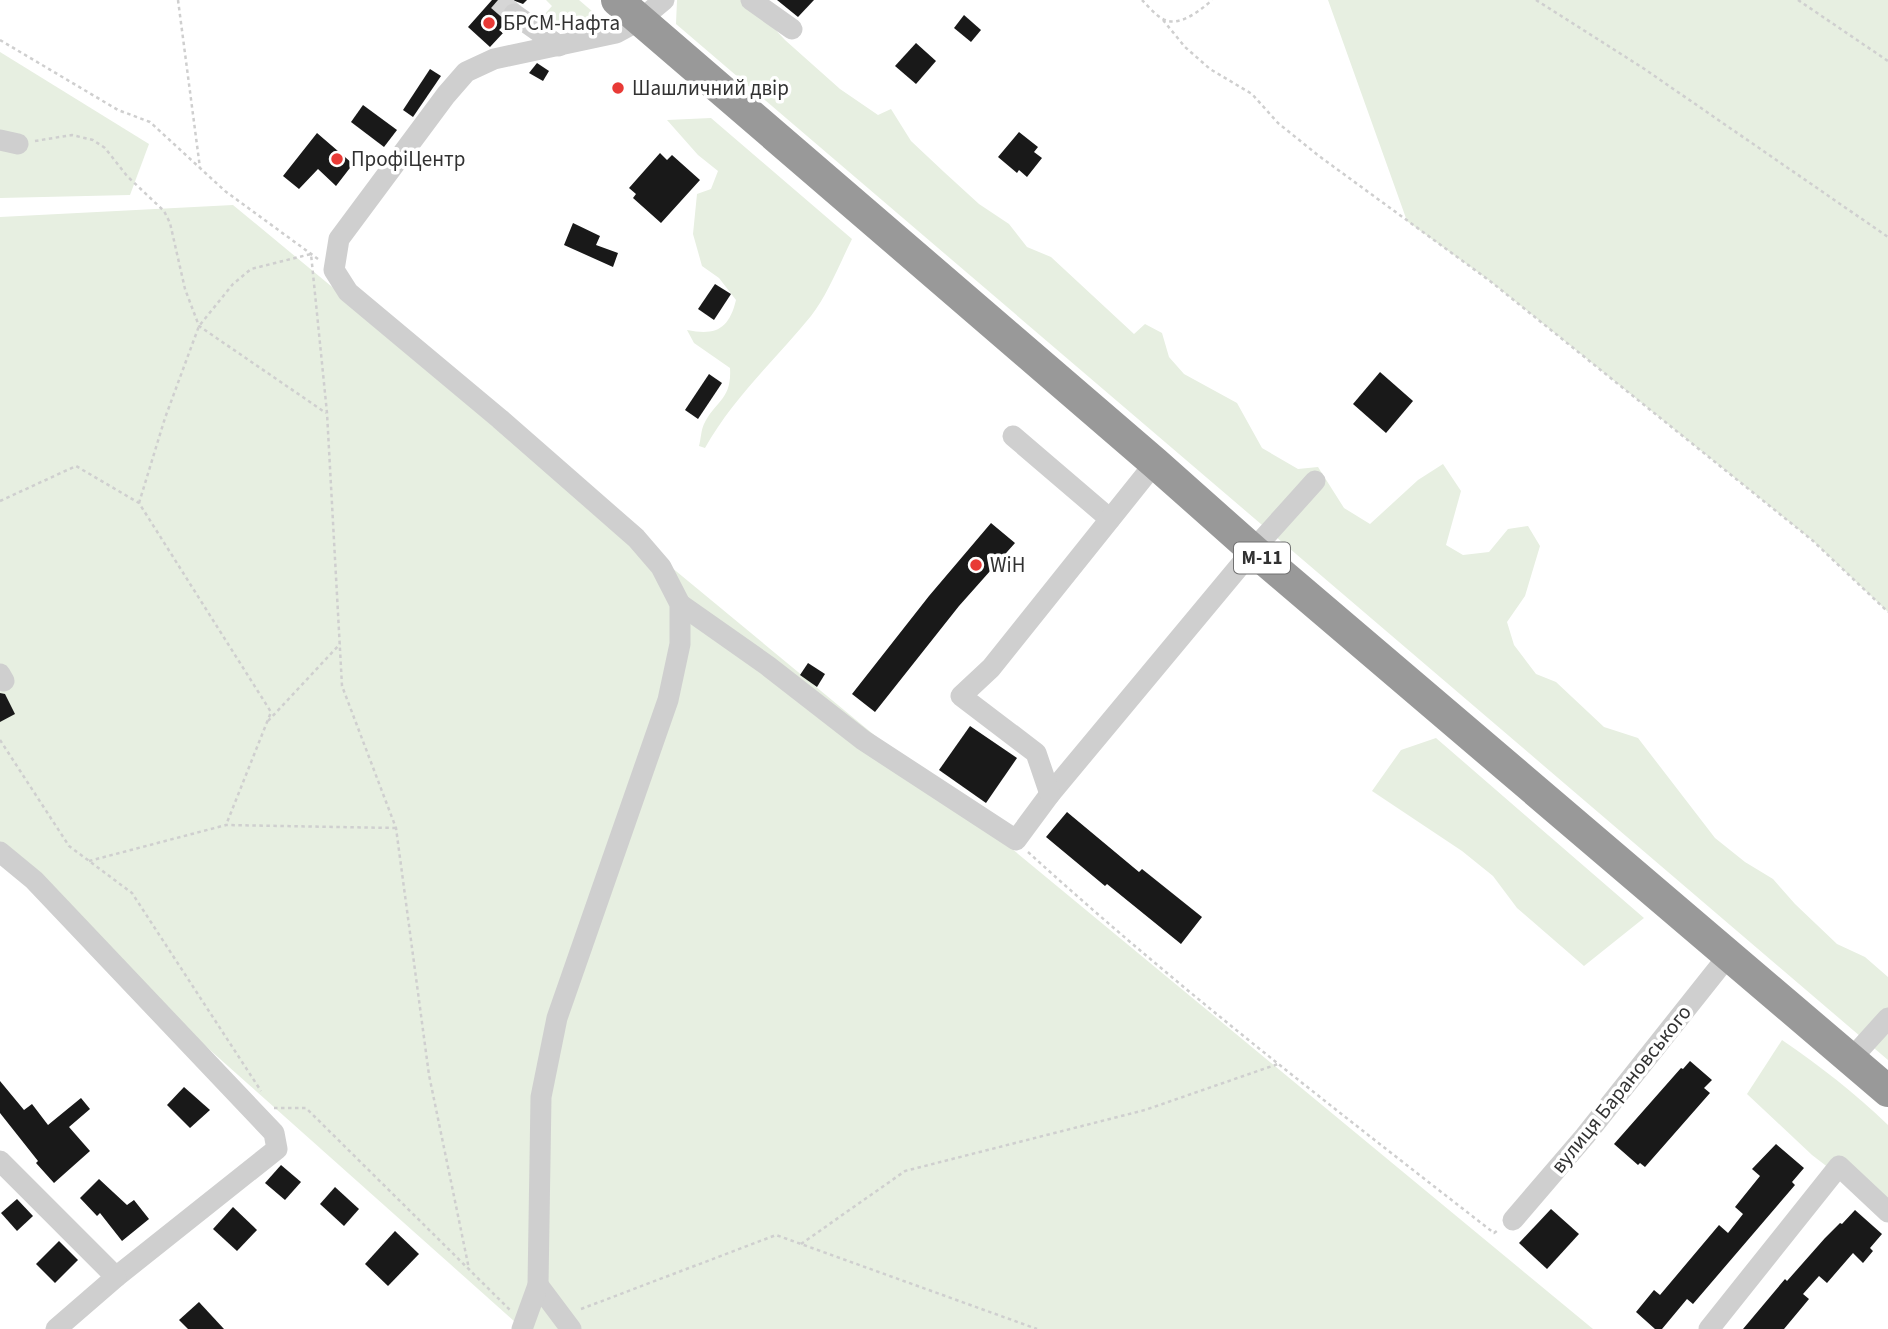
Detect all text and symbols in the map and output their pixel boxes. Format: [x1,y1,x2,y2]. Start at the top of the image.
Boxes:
place label: БРСМ-Нафта [503,8,620,38]
marker: БРСМ-Нафта [481,15,497,31]
place label: Шашличний двір [632,73,789,103]
marker: Шашличний двір [610,80,626,96]
place label: ПрофіЦентр [351,144,465,174]
marker: ПрофіЦентр [329,151,345,167]
road number: М-11 [1234,542,1290,573]
place label: WiH [990,550,1025,580]
marker: WiH [968,557,984,573]
street label: вулиця Барановського [1544,998,1698,1180]

